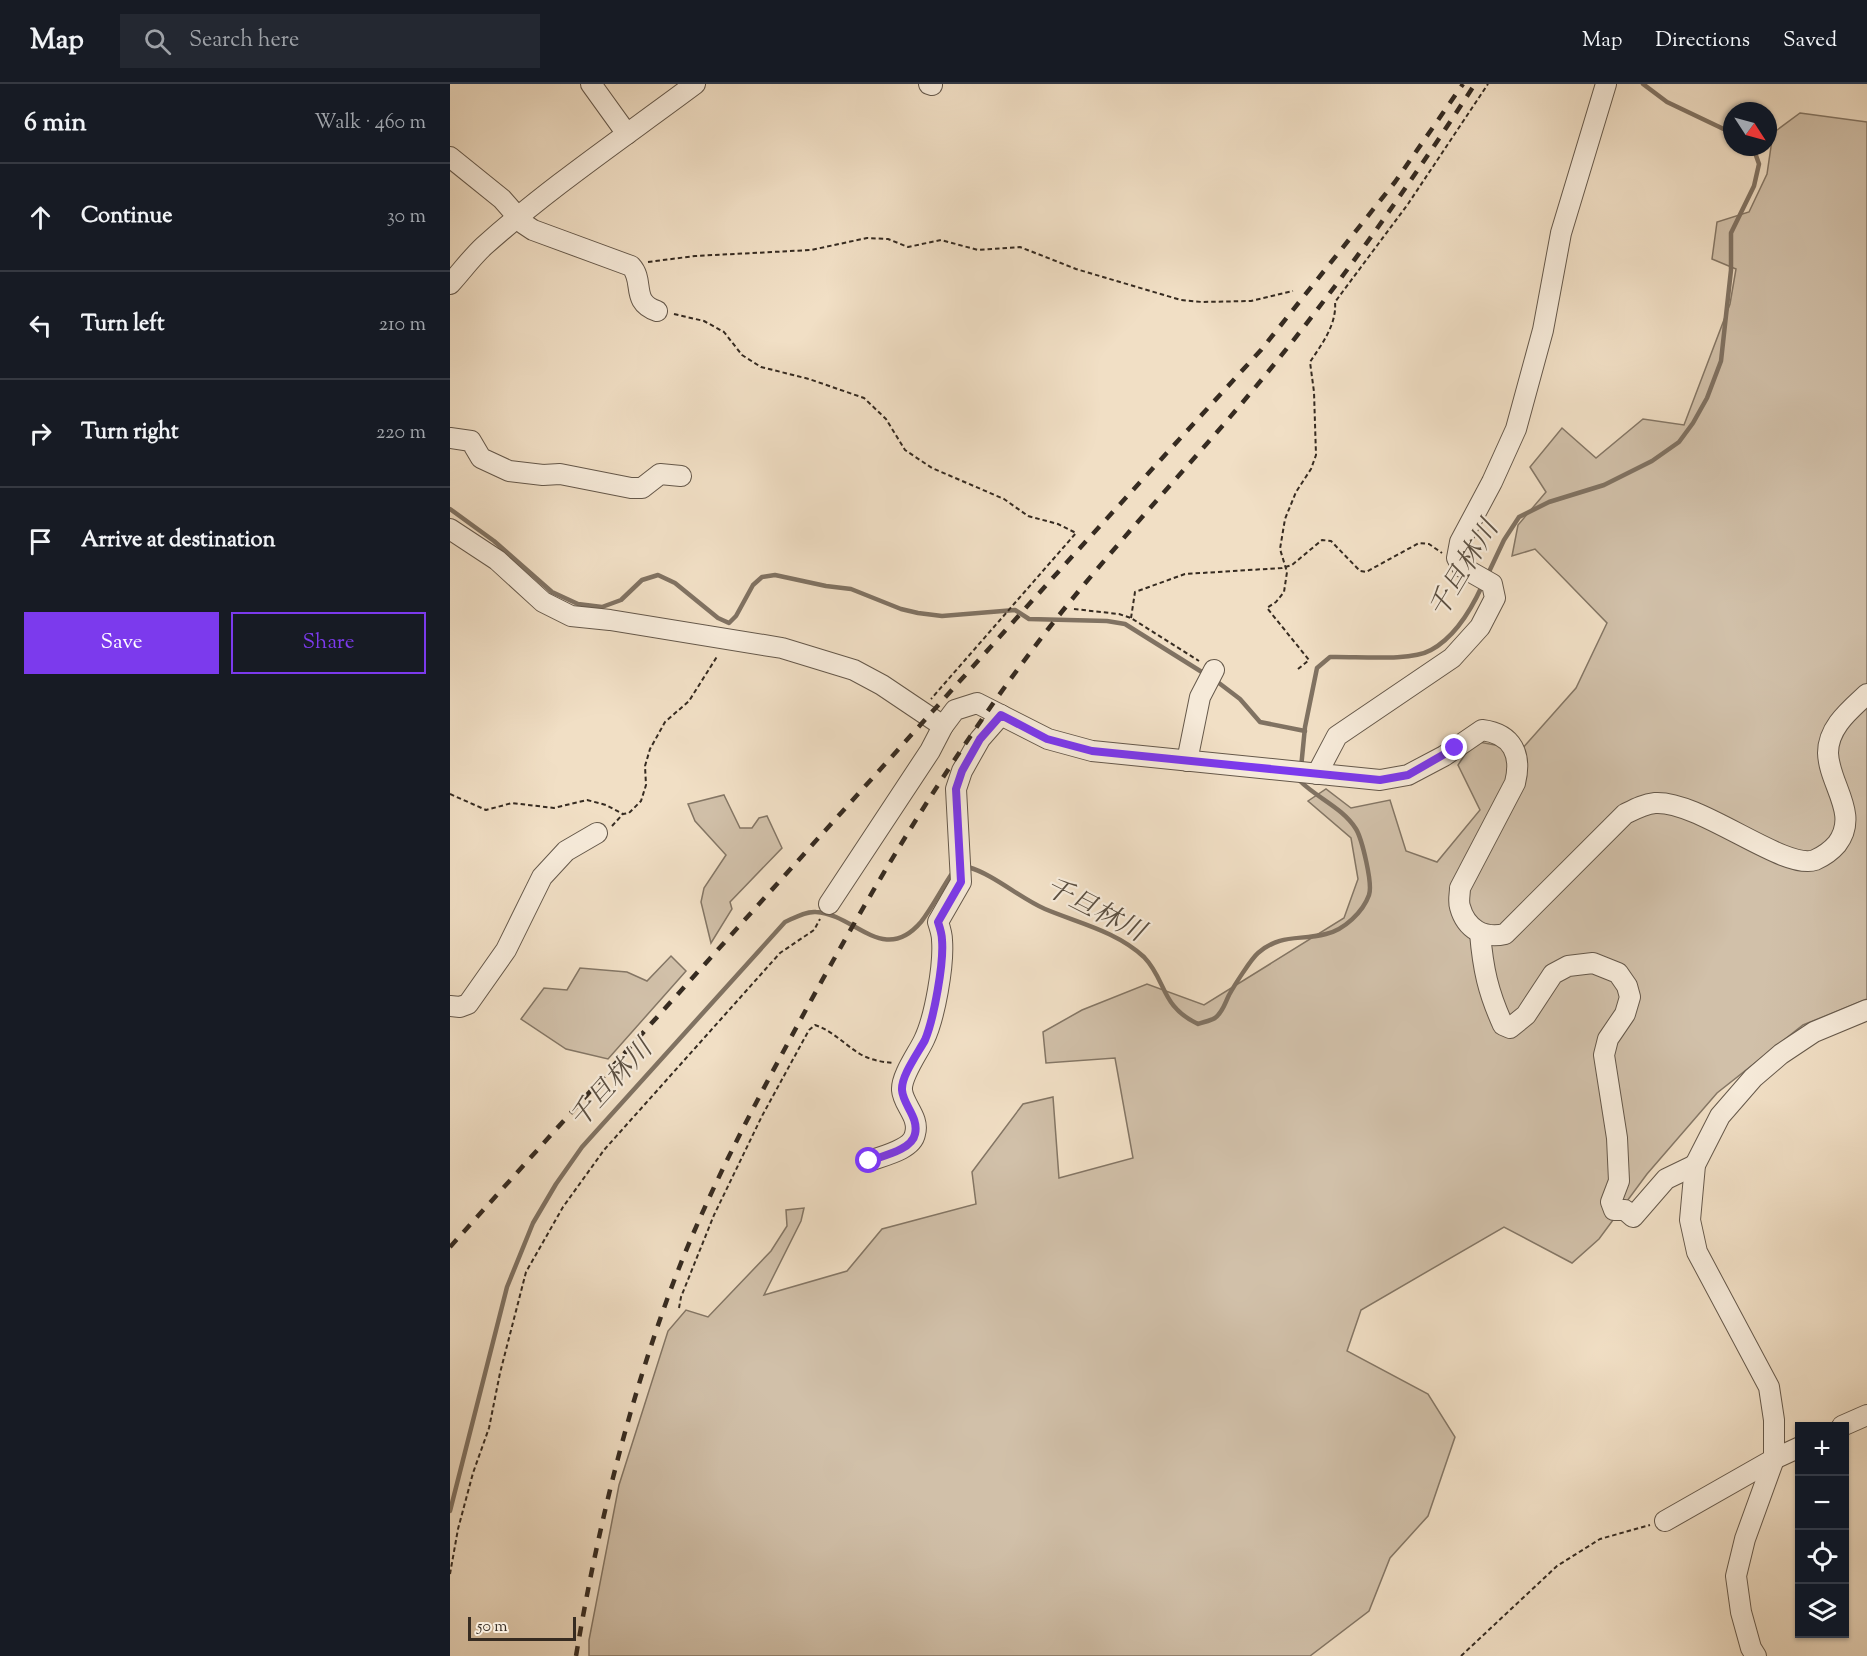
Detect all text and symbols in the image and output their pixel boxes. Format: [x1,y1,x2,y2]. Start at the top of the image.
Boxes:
search box [120,14,540,68]
text: Map [30,21,84,61]
icon: search [141,25,174,58]
text: Search here [189,25,299,57]
text: Map [1582,26,1622,56]
text: Directions [1655,26,1750,56]
text: Saved [1783,26,1837,56]
north arrow [1723,102,1777,156]
text: 6 min [24,105,87,142]
text: Walk · 460 m [314,109,426,138]
icon: ahead [24,201,57,234]
text: Continue [81,201,172,233]
text: 30 m [387,203,426,232]
icon: left [24,309,57,342]
text: Turn left [81,309,164,341]
text: 210 m [379,311,426,340]
icon: right [24,417,57,450]
text: Turn right [81,417,178,449]
text: 220 m [376,419,426,448]
water label: 千旦林川 [1420,511,1511,626]
icon: arrive [24,525,57,558]
text: Arrive at destination [81,525,276,557]
button: Save [24,612,219,674]
button: Share [231,612,426,674]
route end [1441,734,1467,760]
water label: 千旦林川 [1037,869,1154,954]
water label: 千旦林川 [561,1030,665,1138]
route start [855,1147,881,1173]
map controls [1795,1422,1849,1638]
button: + [1795,1422,1849,1476]
button: − [1795,1476,1849,1530]
button: locate [1795,1530,1849,1584]
button: layers [1795,1584,1849,1638]
scale bar [468,1614,576,1642]
text: 50 m [477,1616,508,1639]

